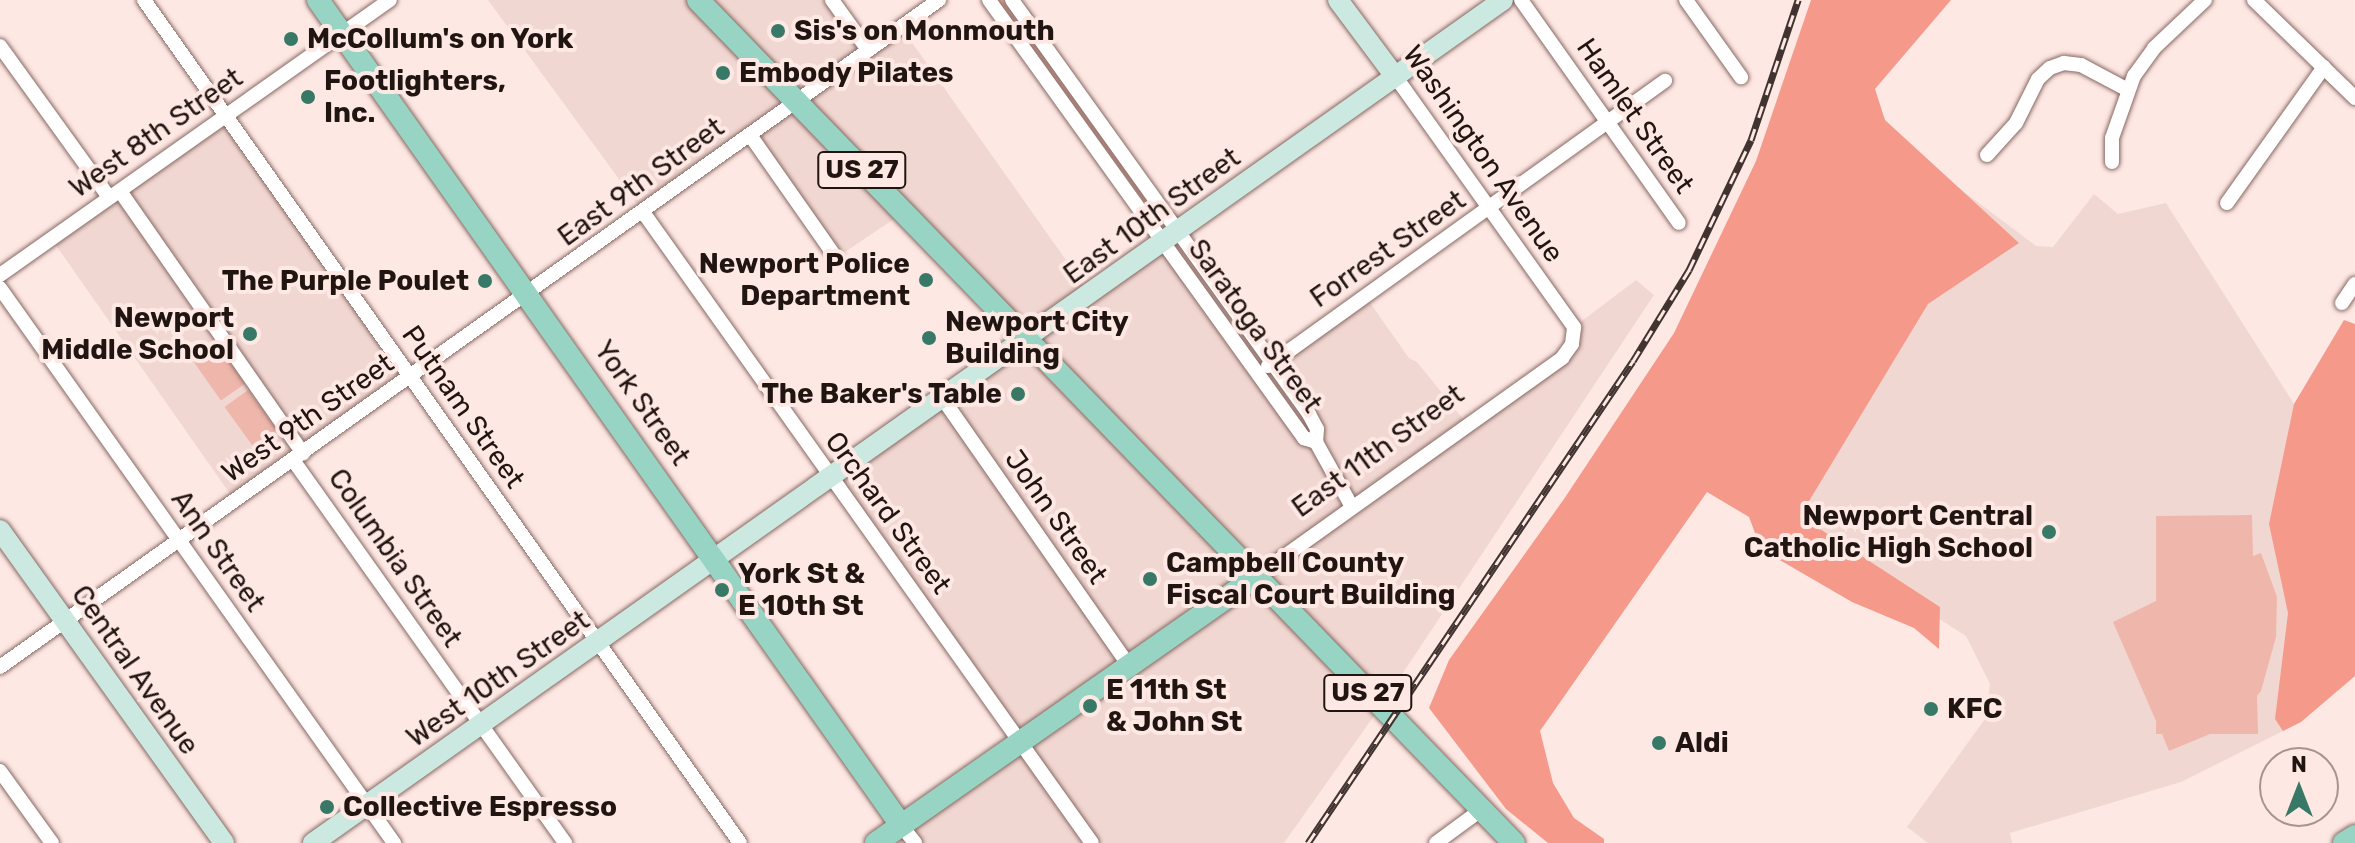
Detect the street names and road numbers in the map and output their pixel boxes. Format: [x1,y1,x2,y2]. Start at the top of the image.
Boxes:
street label: Hamlet Street [1569,32,1701,200]
street label: Washington Avenue [1395,39,1571,269]
street label: West 8th Street [63,61,249,205]
street label: East 9th Street [551,111,731,253]
street label: East 10th Street [1057,141,1247,291]
road number: US 27 [816,148,908,192]
street label: Forrest Street [1304,183,1472,315]
street label: Saratoga Street [1181,233,1329,419]
street label: Putnam Street [394,319,532,495]
street label: York Street [587,334,697,472]
street label: West 9th Street [216,346,400,490]
street label: East 11th Street [1285,377,1471,525]
street label: Orchard Street [818,425,958,601]
street label: John Street [998,444,1114,590]
street label: Columbia Street [321,462,469,654]
street label: Ann Street [164,484,272,618]
street label: Central Avenue [64,579,206,761]
street label: West 10th Street [400,604,596,754]
road number: US 27 [1322,671,1414,715]

